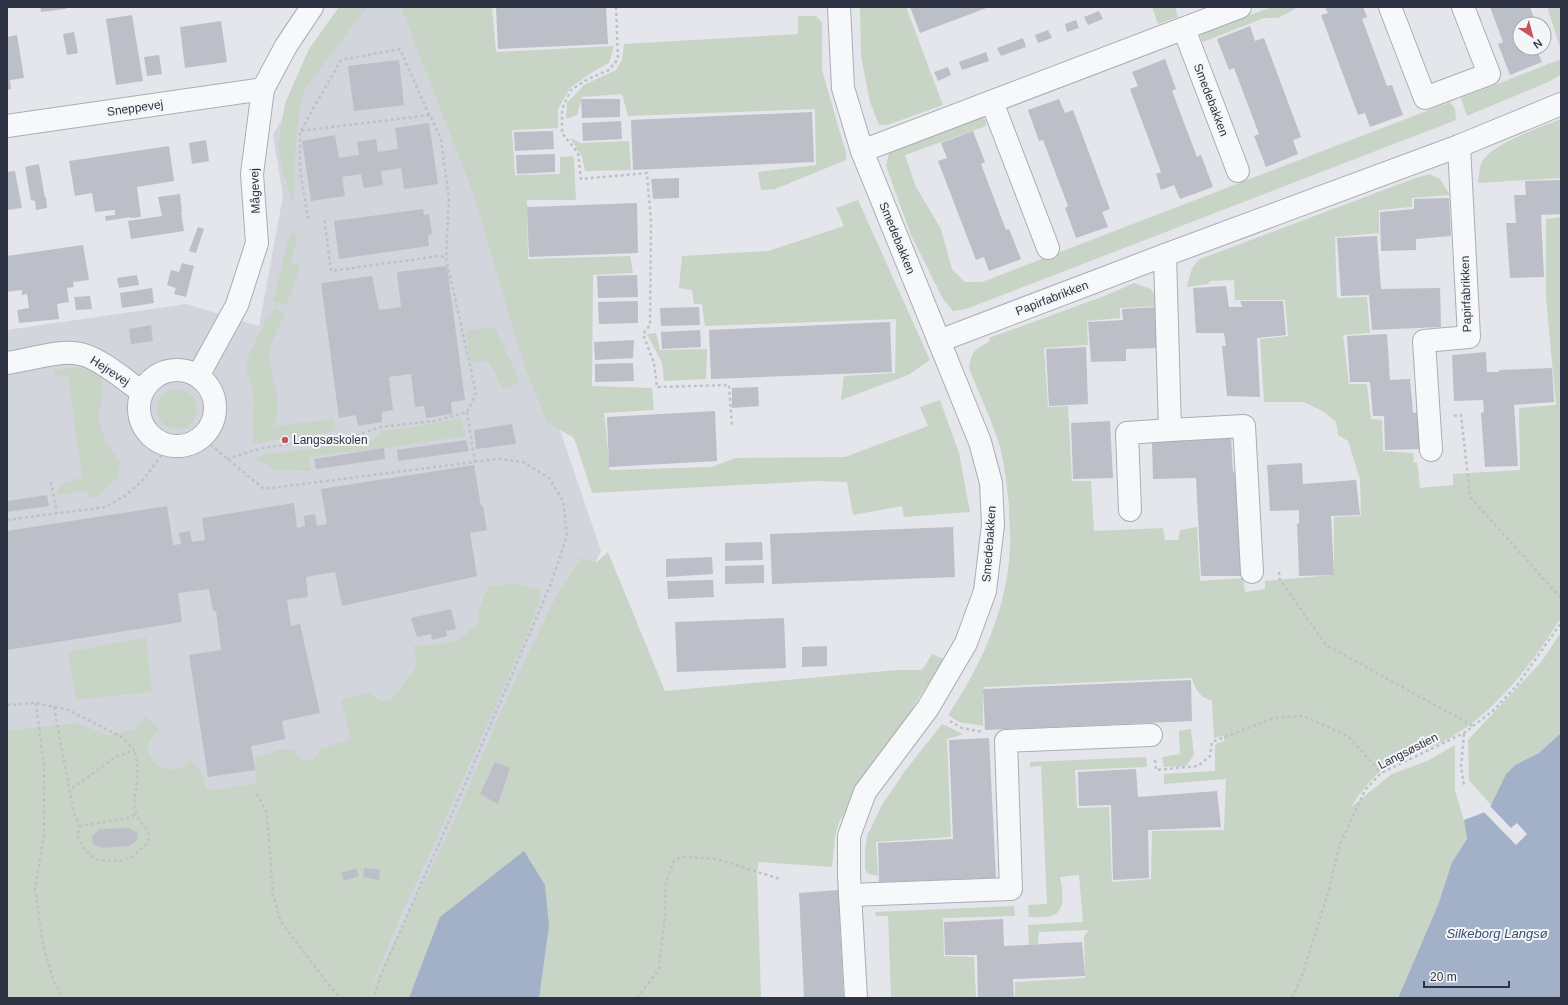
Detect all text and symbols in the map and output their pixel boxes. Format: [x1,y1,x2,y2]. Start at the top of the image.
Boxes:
north arrow [1512,16,1552,56]
text: N [1531,37,1545,51]
street label: Smedebakken [1191,62,1231,138]
street label: Sneppevej [106,97,164,119]
street label: Mågevej [247,168,263,214]
street label: Smedebakken [876,200,918,276]
street label: Papirfabrikken [1458,255,1474,333]
street label: Papirfabrikken [1014,278,1090,318]
street label: Hejrevej [88,353,132,389]
place label: Langsøskolen [293,433,368,447]
marker: Langsøskolen [280,435,290,445]
street label: Smedebakken [979,505,999,583]
street label: Langsøstien [1376,730,1440,772]
water label: Silkeborg Langsø [1446,926,1548,941]
scale bar [1424,963,1509,989]
text: 20 m [1430,970,1457,984]

